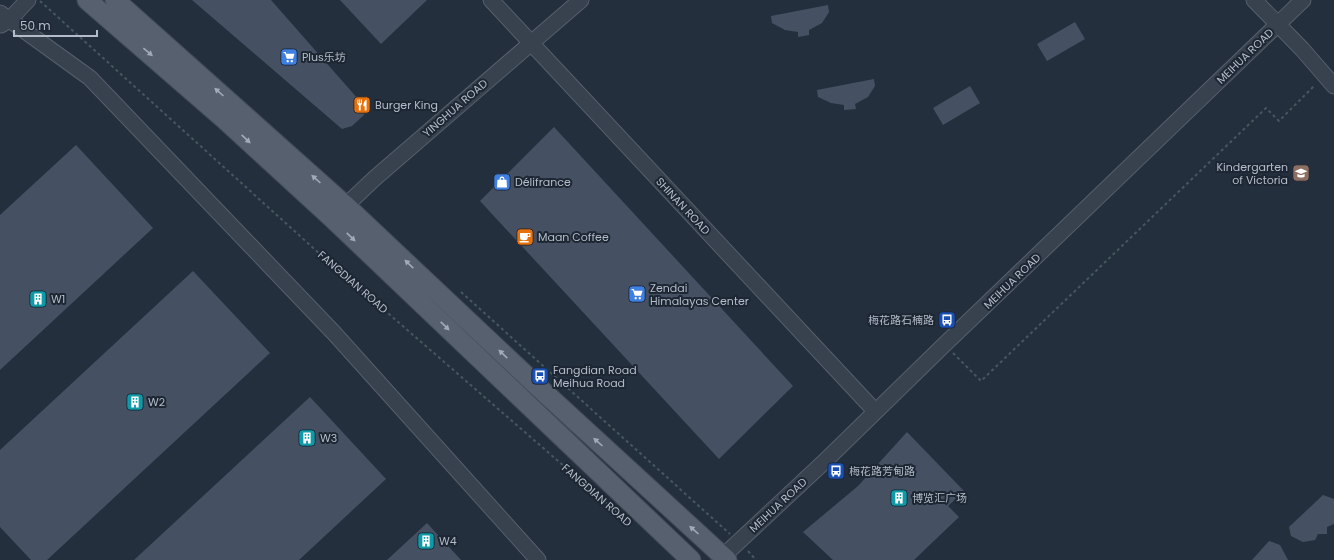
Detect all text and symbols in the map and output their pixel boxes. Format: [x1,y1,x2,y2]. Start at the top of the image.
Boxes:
scale bar [14,12,97,38]
text: 50 m [20,17,51,34]
street label: MEIHUA ROAD [1213,24,1277,87]
supermarket icon: Plus乐坊 [279,47,299,67]
one-way arrow [143,48,154,57]
place label: Plus乐坊 [302,49,346,65]
street label: YINGHUA ROAD [419,75,491,141]
one-way arrow [214,88,224,97]
restaurant icon: Burger King [352,95,372,115]
place label: Burger King [375,97,438,113]
one-way arrow [240,134,251,143]
place label: Kindergarten of Victoria [1216,159,1288,188]
school or university icon: Kindergarten of Victoria [1291,163,1311,183]
shop icon: Délifrance [492,172,512,192]
one-way arrow [311,174,322,183]
place label: Délifrance [515,174,571,190]
street label: SHINAN ROAD [652,174,714,238]
cafe icon: Maan Coffee [515,227,535,247]
place label: Maan Coffee [538,229,609,245]
one-way arrow [346,232,356,241]
street label: FANGDIAN ROAD [314,247,392,317]
street label: MEIHUA ROAD [980,249,1044,312]
one-way arrow [404,260,414,269]
place label: Zendai Himalayas Center [650,280,749,309]
supermarket icon: Zendai Himalayas Center [627,284,647,304]
building icon: W1 [28,289,48,309]
place label: W1 [51,291,65,307]
bus stop icon: 梅花路石楠路 [937,310,957,330]
place label: 梅花路石楠路 [868,312,934,328]
one-way arrow [441,321,450,330]
one-way arrow [498,349,508,359]
place label: Fangdian Road Meihua Road [553,362,637,391]
bus stop icon: Fangdian Road Meihua Road [530,366,550,386]
building icon: W2 [125,392,145,412]
place label: W2 [148,394,165,410]
building icon: W3 [297,428,317,448]
place label: W3 [320,430,337,446]
one-way arrow [593,438,604,447]
street label: FANGDIAN ROAD [558,460,636,530]
bus stop icon: 梅花路芳甸路 [826,461,846,481]
place label: 梅花路芳甸路 [849,463,915,479]
street label: MEIHUA ROAD [746,474,811,536]
building icon: 博览汇广场 [889,488,909,508]
place label: 博览汇广场 [912,490,967,506]
one-way arrow [690,526,699,535]
building icon: W4 [416,531,436,551]
place label: W4 [439,533,457,549]

